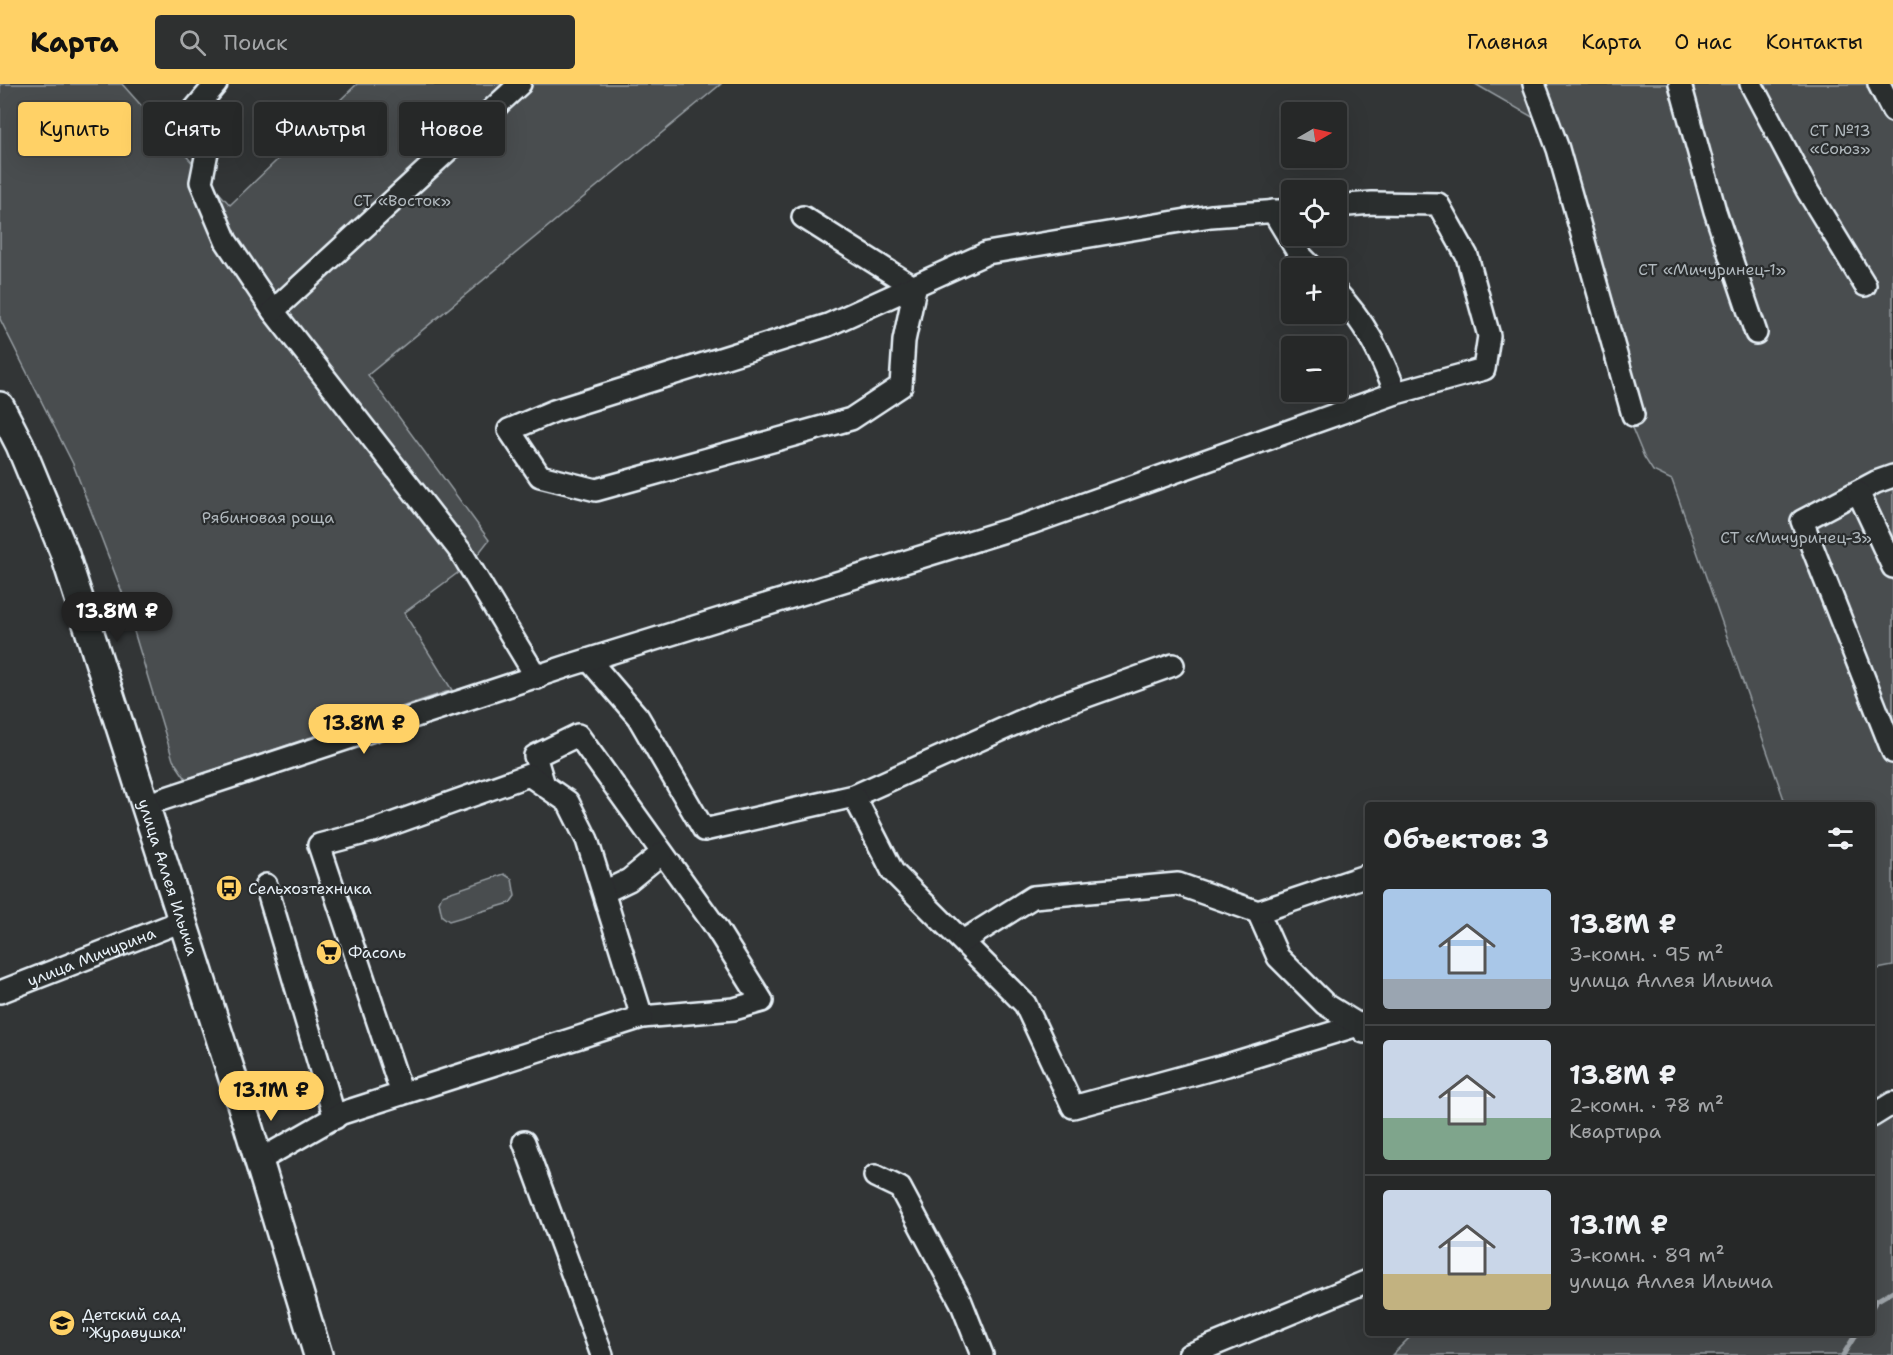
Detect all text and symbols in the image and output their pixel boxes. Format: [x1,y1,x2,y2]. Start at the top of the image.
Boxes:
search box [155,15,575,69]
text: Карта [30,23,119,61]
icon: search [176,26,209,59]
text: Поиск [224,28,288,57]
text: Главная [1467,28,1548,56]
text: Карта [1581,28,1641,56]
text: О нас [1674,28,1732,56]
text: Контакты [1765,28,1863,56]
chip: Купить [18,102,131,156]
chip: Снять [143,102,242,156]
chip: Фильтры [254,102,387,156]
chip: Новое [399,102,505,156]
north arrow [1281,102,1347,168]
map controls [1281,102,1347,402]
park label: СТ №13 «Союз» [1809,120,1871,159]
button: locate [1281,180,1347,246]
park label: СТ «Восток» [353,190,451,211]
button: + [1281,258,1347,324]
park label: СТ «Мичуринец-1» [1638,259,1786,280]
button: − [1281,336,1347,402]
park label: Рябиновая роща [202,507,334,528]
park label: СТ «Мичуринец-3» [1720,527,1872,548]
pin: 13.8M ₽ [62,592,172,643]
text: 13.8M ₽ [76,598,158,624]
pin: 13.8M ₽ [309,704,419,755]
text: 13.8M ₽ [323,710,405,736]
street label: улица Аллея Ильича [133,796,203,958]
text: Объектов: 3 [1383,821,1549,856]
icon: filters [1824,822,1857,855]
bus stop icon: Сельхозтехника [214,873,244,903]
place label: Сельхозтехника [248,878,372,899]
text: 13.8M ₽ [1569,906,1677,941]
icon: home [1431,913,1503,985]
street label: улица Мичурина [24,922,159,991]
supermarket icon: Фасоль [314,937,344,967]
text: 3-комн. · 95 m² [1569,941,1724,967]
place label: Фасоль [348,942,406,963]
text: улица Аллея Ильича [1569,967,1773,993]
text: 13.8M ₽ [1569,1057,1677,1092]
icon: home [1431,1064,1503,1136]
pin: 13.1M ₽ [216,1071,326,1122]
text: 13.1M ₽ [233,1077,309,1103]
text: 2-комн. · 78 m² [1569,1092,1724,1118]
text: Квартира [1569,1118,1661,1144]
text: 13.1M ₽ [1569,1207,1668,1242]
icon: home [1431,1214,1503,1286]
text: 3-комн. · 89 m² [1569,1242,1725,1268]
text: улица Аллея Ильича [1569,1268,1773,1294]
place label: Детский сад "Журавушка" [82,1304,186,1343]
school or university icon: Детский сад "Журавушка" [47,1308,77,1338]

